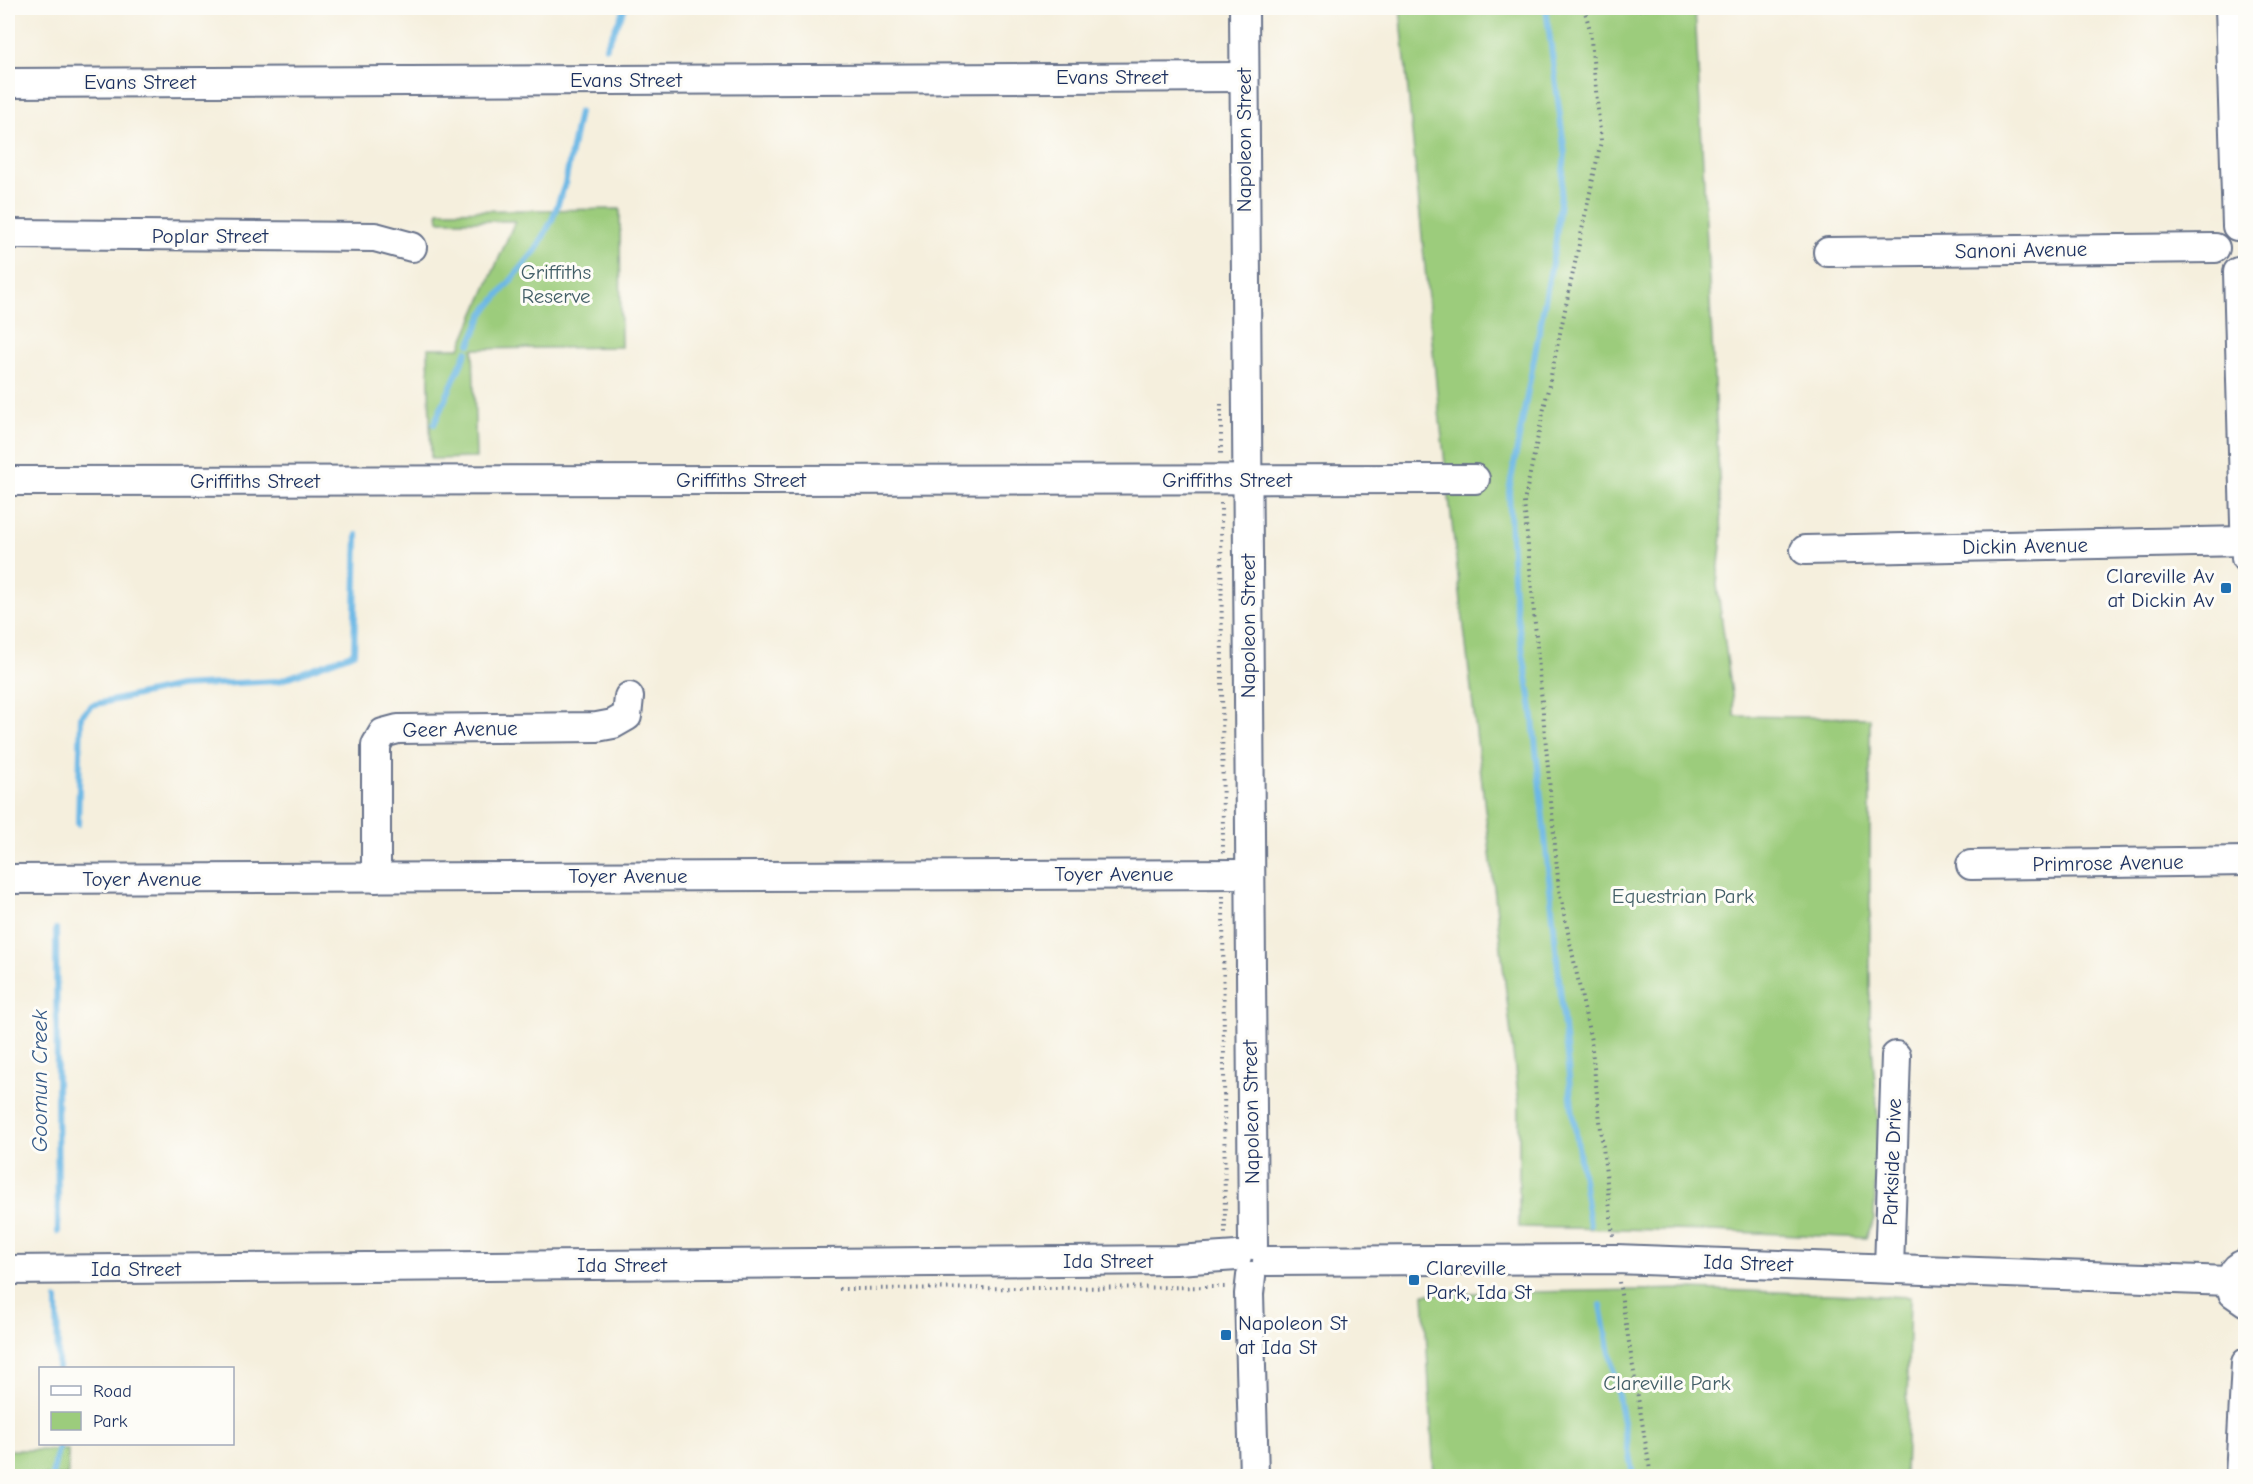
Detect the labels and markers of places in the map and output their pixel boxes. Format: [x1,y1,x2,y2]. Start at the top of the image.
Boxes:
place label: Clareville Av at Dickin Av [2106,564,2214,612]
marker: Clareville Av at Dickin Av [2219,581,2233,595]
place label: Clareville Park, Ida St [1426,1256,1532,1304]
marker: Clareville Park, Ida St [1407,1273,1421,1287]
place label: Napoleon St at Ida St [1238,1311,1348,1359]
marker: Napoleon St at Ida St [1219,1328,1233,1342]

